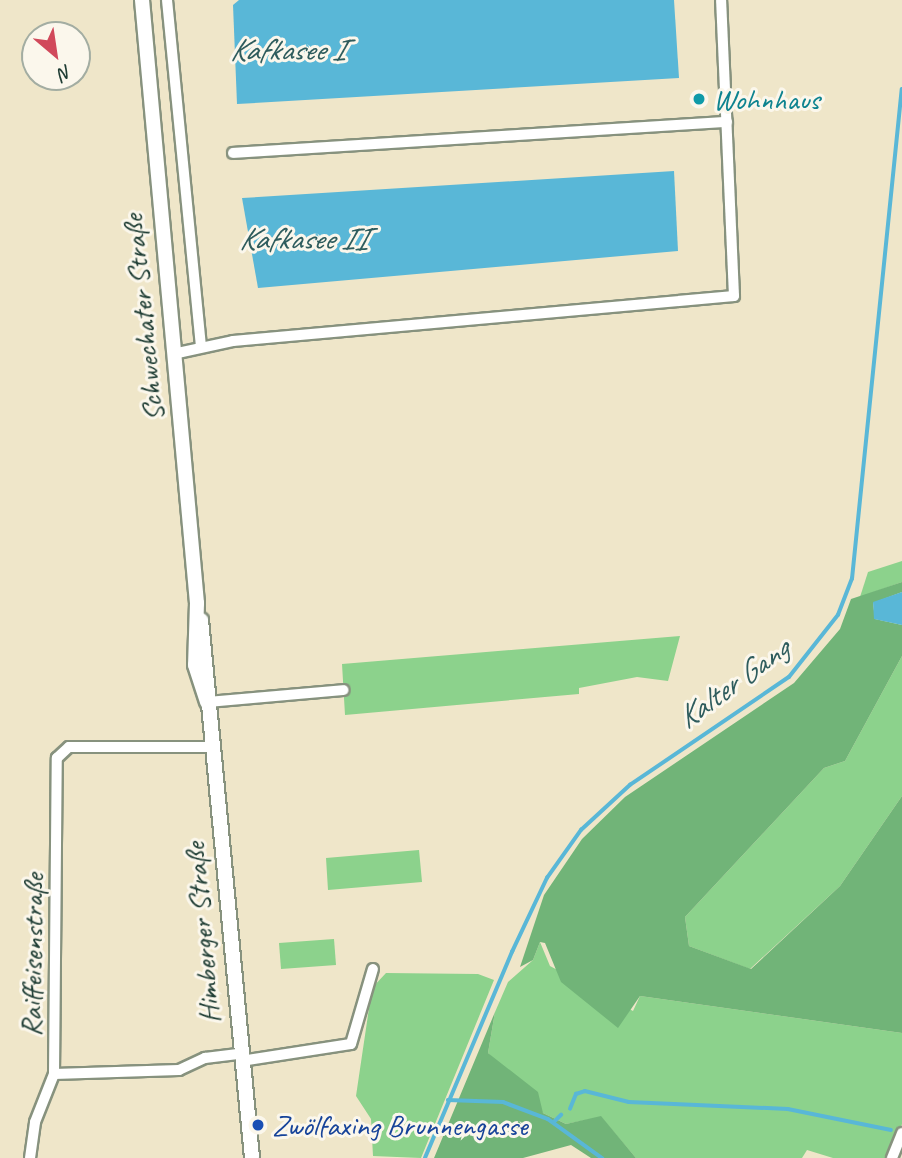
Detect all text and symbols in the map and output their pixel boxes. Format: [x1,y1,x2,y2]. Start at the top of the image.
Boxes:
north arrow [21,21,91,91]
water label: Kafkasee I [230,31,344,69]
text: N [54,59,76,86]
place label: Wohnhaus [713,81,820,117]
marker: Wohnhaus [691,91,707,107]
street label: Schwechater Straße [114,213,172,423]
water label: Kafkasee II [239,220,367,258]
water label: Kalter Gang [669,630,797,738]
street label: Himberger Straße [176,841,228,1025]
street label: Raiffeisenstraße [13,873,51,1037]
place label: Zwölfaxing Brunnengasse [272,1107,528,1143]
marker: Zwölfaxing Brunnengasse [250,1117,266,1133]

